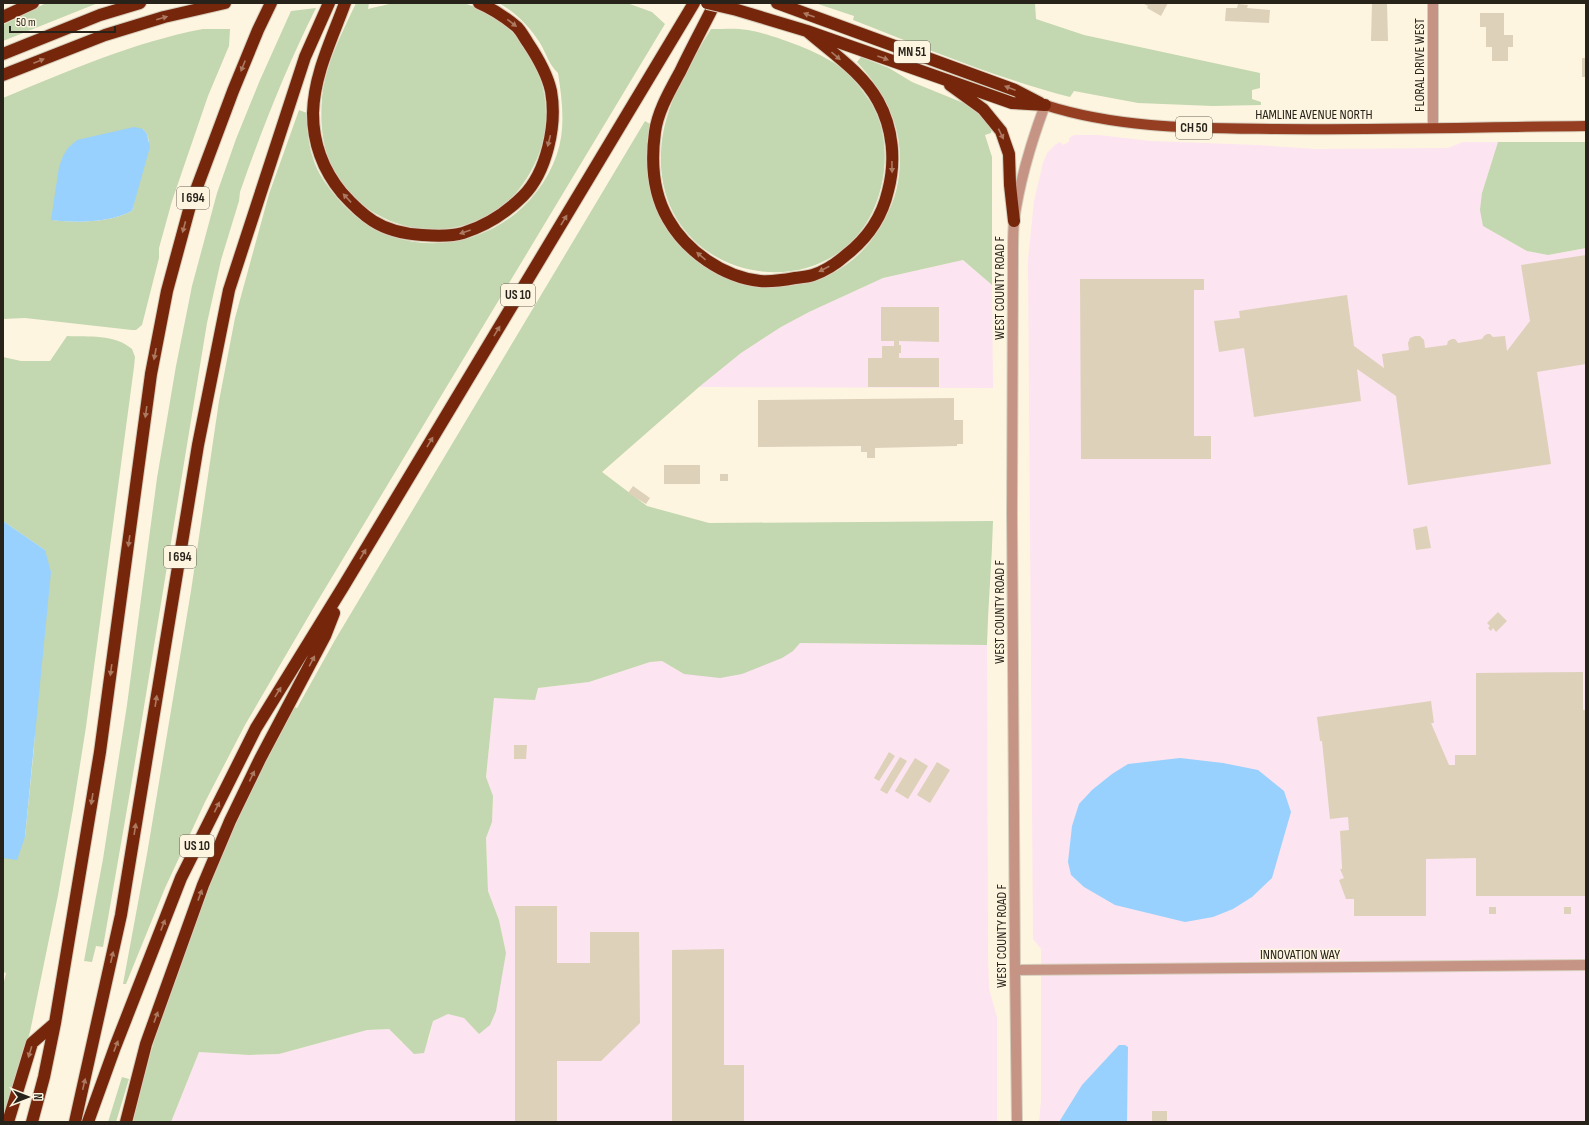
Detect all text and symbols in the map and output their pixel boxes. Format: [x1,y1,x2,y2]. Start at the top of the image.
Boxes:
scale bar [10,8,115,34]
one-way arrow [803,11,815,17]
text: 50 m [16,15,36,30]
one-way arrow [156,15,168,21]
street label: FLORAL DRIVE WEST [1411,18,1428,112]
one-way arrow [507,19,518,28]
road number: MN 51 [894,41,930,63]
one-way arrow [831,52,842,61]
one-way arrow [878,55,890,61]
one-way arrow [34,57,46,63]
one-way arrow [240,61,246,73]
one-way arrow [1004,85,1016,91]
street label: HAMLINE AVENUE NORTH [1255,106,1373,123]
road number: CH 50 [1176,117,1212,139]
one-way arrow [998,128,1004,140]
one-way arrow [546,135,552,147]
one-way arrow [889,161,896,173]
road number: I 694 [177,187,209,209]
one-way arrow [342,193,352,203]
one-way arrow [560,215,568,225]
one-way arrow [181,222,187,234]
one-way arrow [459,229,471,235]
street label: WEST COUNTY ROAD F [991,236,1008,340]
one-way arrow [696,252,707,261]
one-way arrow [818,266,829,273]
road number: US 10 [501,284,535,306]
one-way arrow [493,325,500,337]
one-way arrow [152,348,158,360]
one-way arrow [143,406,149,418]
one-way arrow [426,436,433,448]
one-way arrow [126,535,132,547]
road number: I 694 [164,546,196,568]
one-way arrow [359,548,366,560]
street label: WEST COUNTY ROAD F [991,560,1008,664]
one-way arrow [309,655,315,667]
one-way arrow [108,664,114,676]
one-way arrow [275,686,282,698]
one-way arrow [153,695,159,707]
one-way arrow [249,770,255,782]
one-way arrow [89,792,95,805]
one-way arrow [214,801,220,812]
one-way arrow [133,823,139,835]
road number: US 10 [180,835,214,857]
street label: WEST COUNTY ROAD F [993,884,1010,988]
one-way arrow [197,889,203,901]
one-way arrow [161,918,167,930]
street label: INNOVATION WAY [1260,946,1340,963]
one-way arrow [110,951,116,963]
one-way arrow [153,1011,159,1023]
one-way arrow [113,1039,119,1051]
one-way arrow [27,1046,33,1058]
north arrow [8,1077,48,1117]
one-way arrow [81,1078,87,1090]
text: N [31,1094,44,1100]

